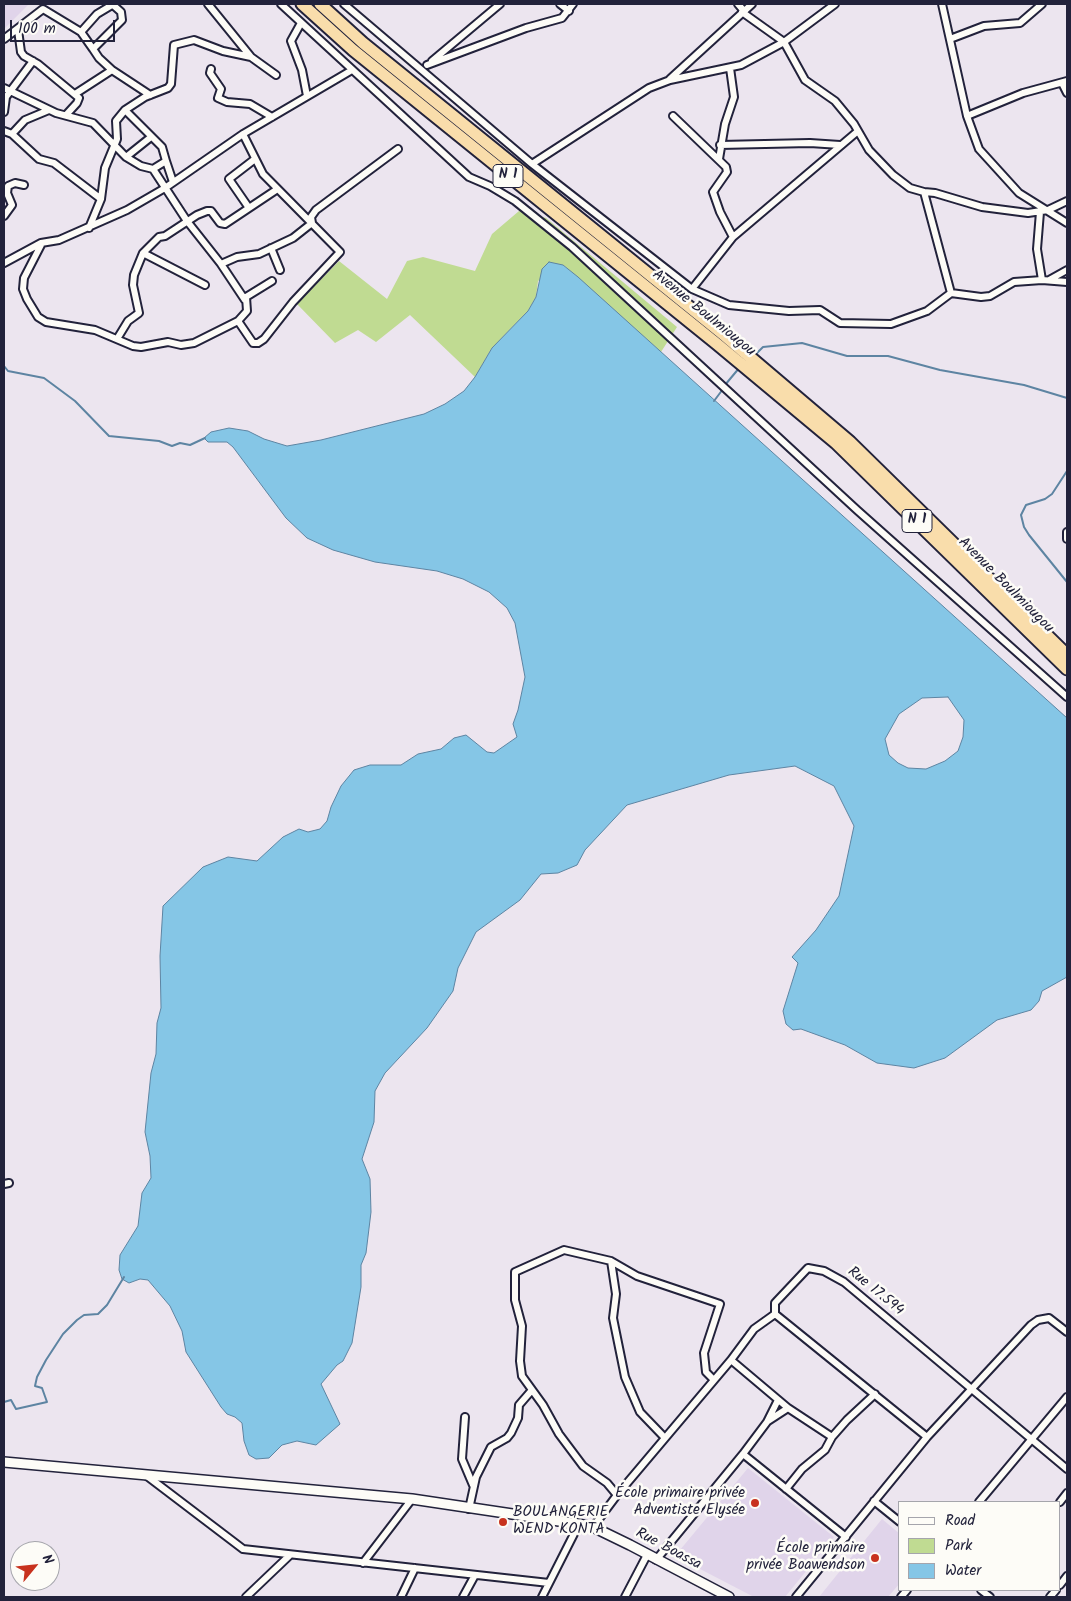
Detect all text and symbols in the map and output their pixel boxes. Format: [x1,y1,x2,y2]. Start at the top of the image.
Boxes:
scale bar [12,10,118,42]
text: 100 m [18,17,56,41]
road number: N 1 [493,165,523,188]
street label: Avenue Boulmiougou [648,267,758,361]
road number: N 1 [902,510,932,532]
street label: Avenue Boulmiougou [953,534,1057,638]
street label: Rue 17.594 [843,1264,907,1320]
place label: École primaire privée Adventiste Elysée [615,1485,745,1520]
marker: École primaire privée Adventiste Elysée [749,1497,761,1509]
legend [898,1501,1061,1591]
place label: BOULANGERIE WEND KONTA [513,1504,608,1539]
text: Road [945,1509,975,1533]
marker: BOULANGERIE WEND KONTA [497,1516,509,1528]
street label: Rue Boassa [632,1525,704,1575]
text: Park [945,1534,972,1558]
place label: École primaire privée Boawendson [747,1540,865,1575]
north arrow [10,1541,60,1591]
text: N [36,1550,59,1568]
marker: École primaire privée Boawendson [869,1552,881,1564]
text: Water [945,1559,981,1583]

